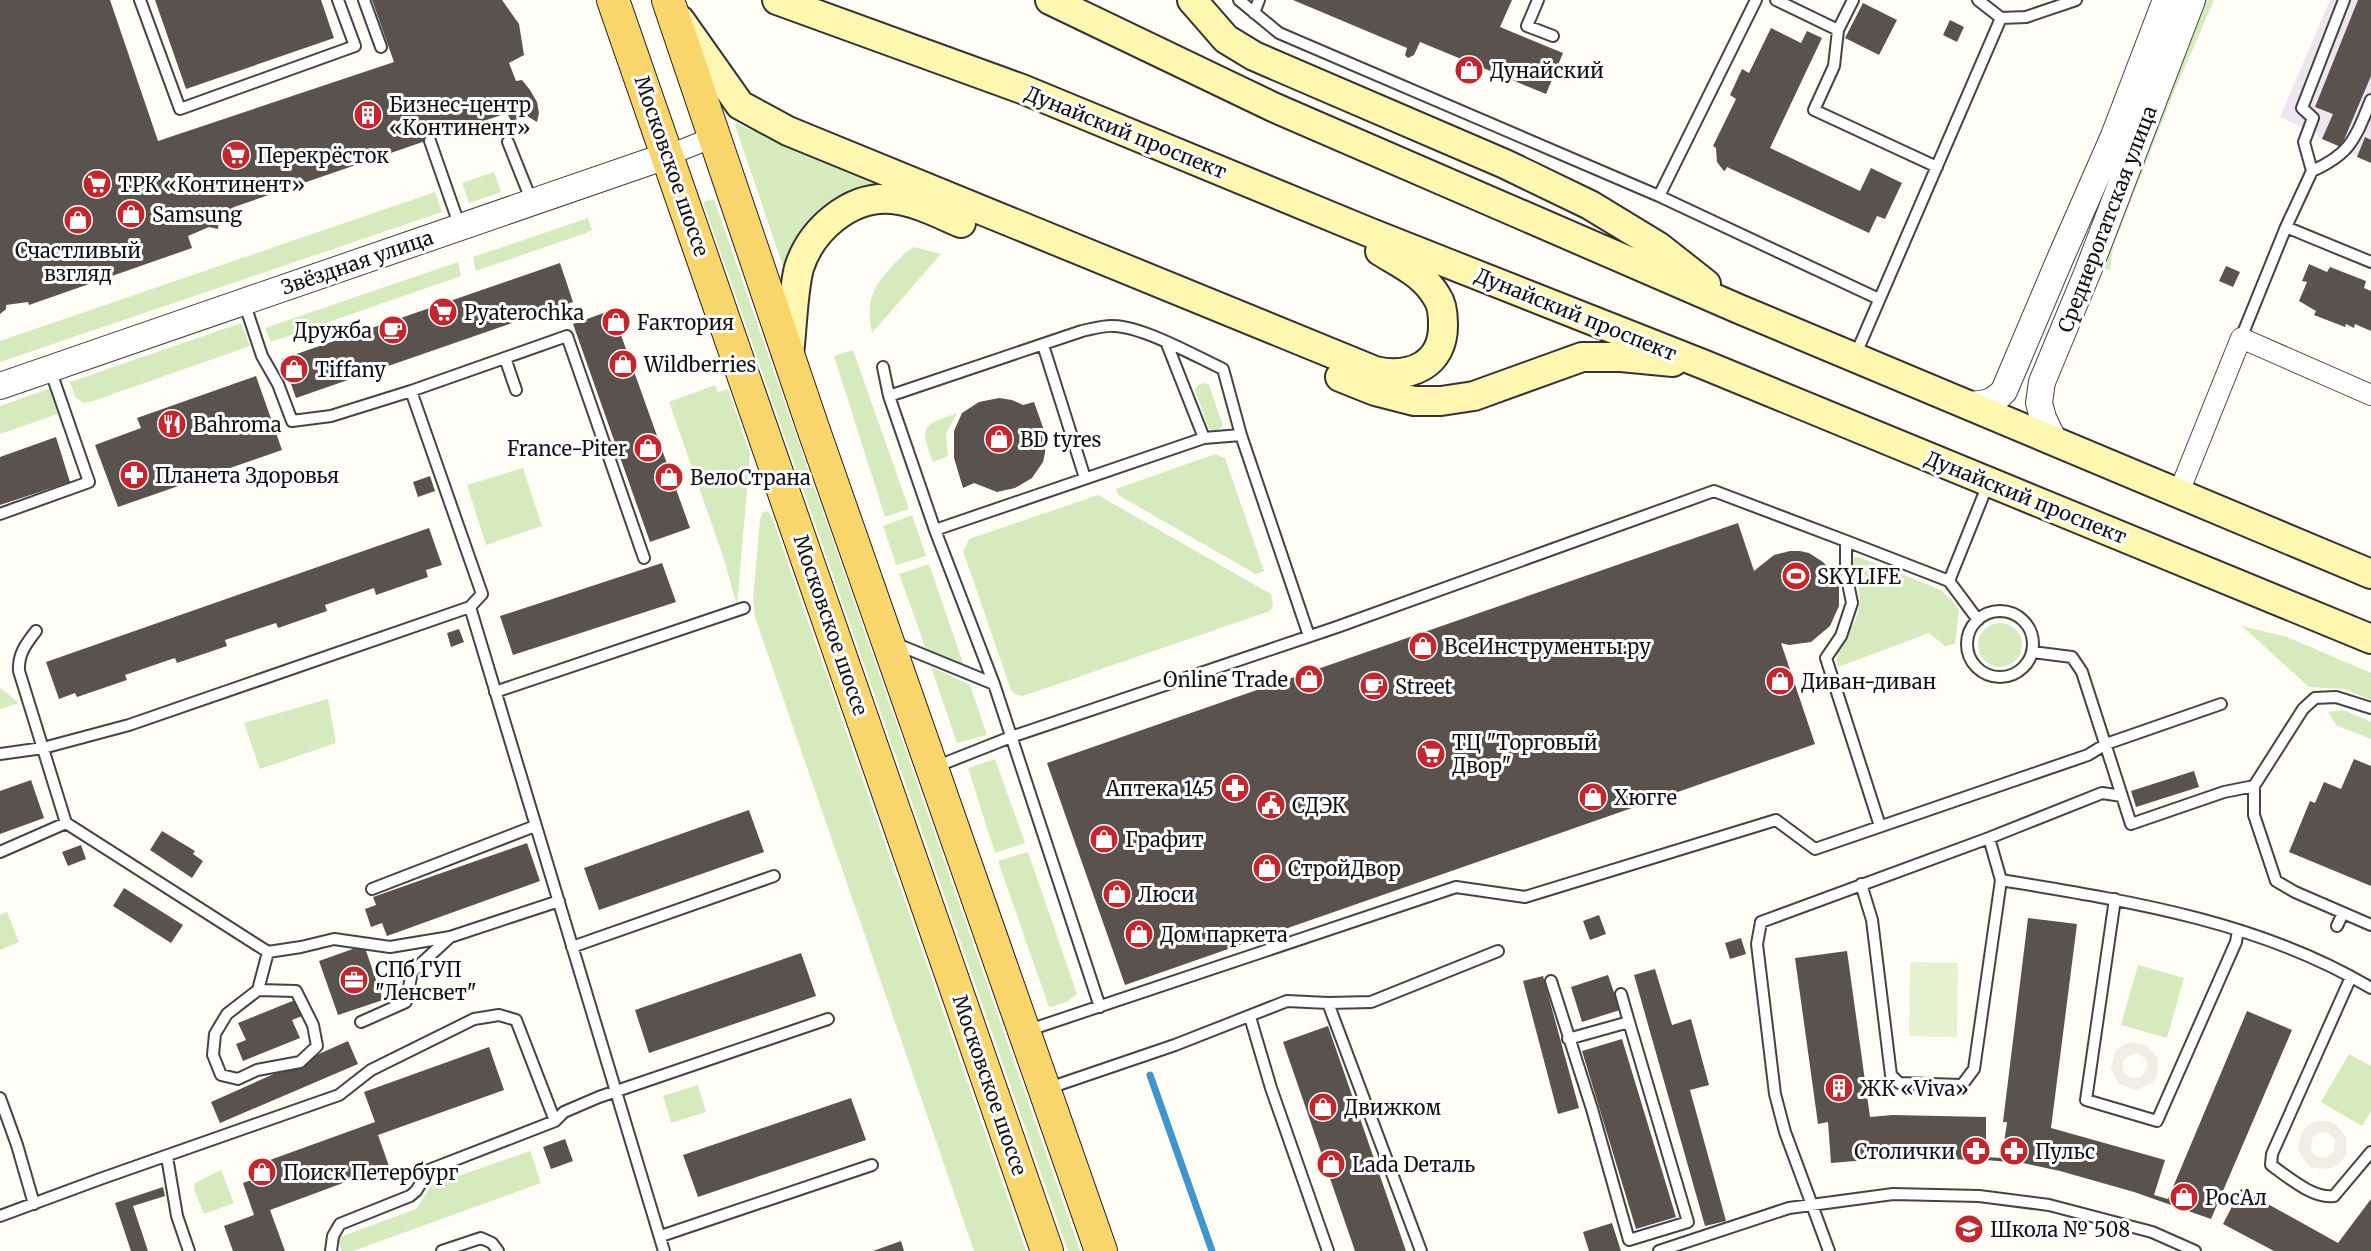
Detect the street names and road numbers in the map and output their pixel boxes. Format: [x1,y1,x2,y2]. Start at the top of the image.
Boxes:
street label: Московское шоссе [629,73,715,259]
street label: Дунайский проспект [1022,80,1230,184]
street label: Среднерогатская улица [2052,102,2162,336]
street label: Звёздная улица [278,224,436,300]
street label: Дунайский проспект [1472,262,1680,366]
street label: Дунайский проспект [1922,445,2130,549]
street label: Московское шоссе [788,532,874,718]
street label: Московское шоссе [947,992,1033,1178]

